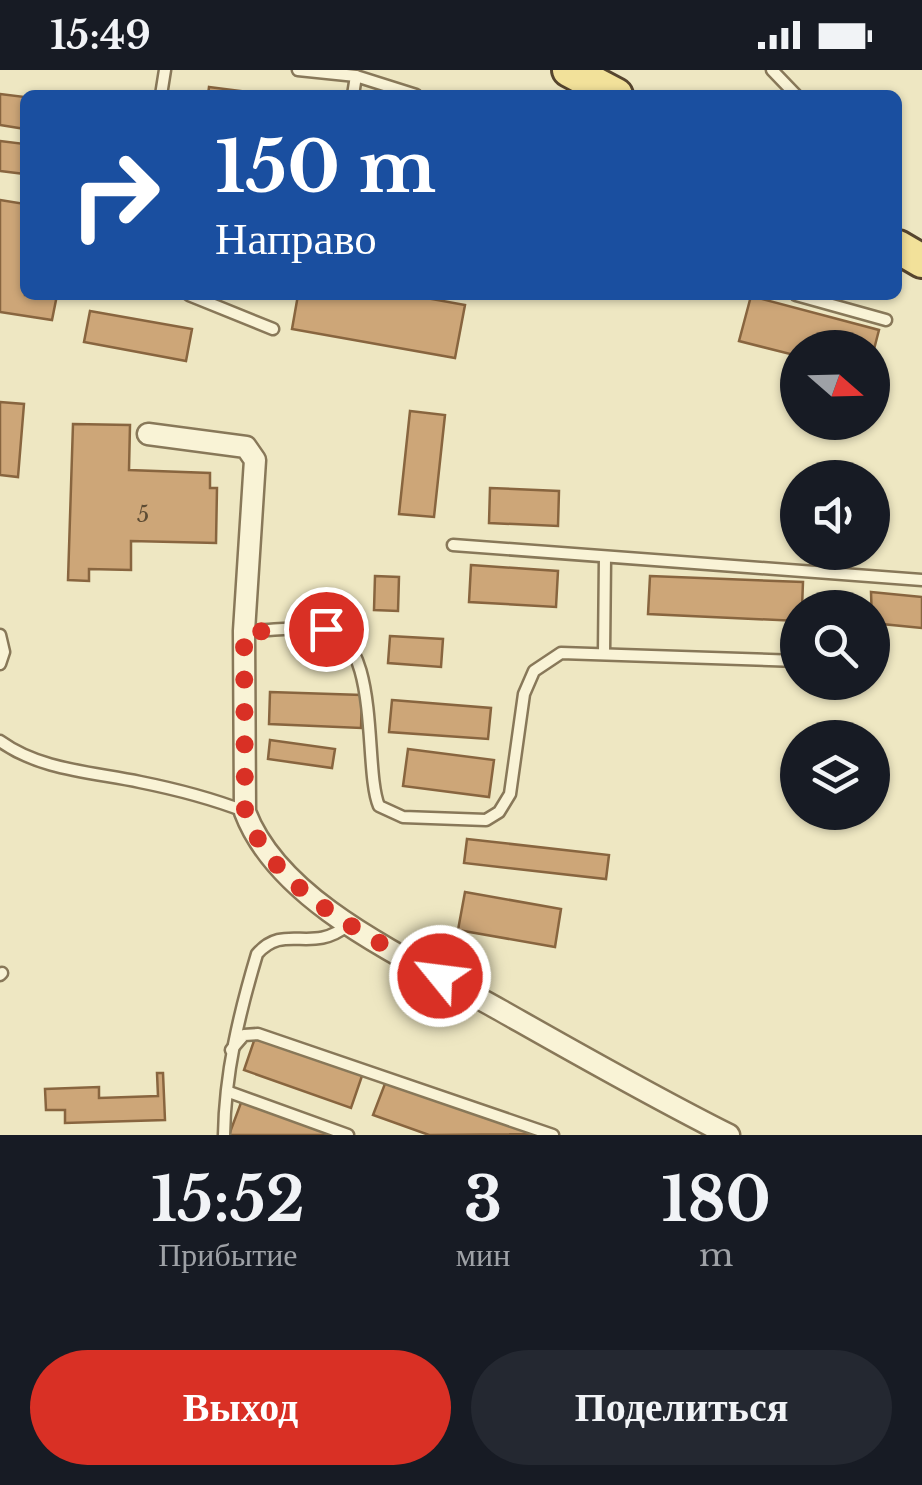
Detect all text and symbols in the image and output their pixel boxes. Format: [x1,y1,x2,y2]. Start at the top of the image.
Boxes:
text: 15:49 [50,12,151,59]
text: 150 m [215,124,436,211]
icon: right [50,130,180,260]
text: Направо [215,210,377,266]
north arrow [780,330,890,440]
map controls [780,330,890,830]
button: sound [780,460,890,570]
house number: 5 [137,501,149,528]
pin [284,587,369,672]
button: search [780,590,890,700]
icon: arrive [299,602,354,657]
button: layers [780,720,890,830]
position arrow [388,924,492,1028]
text: 15:52 [151,1163,305,1237]
text: 3 [464,1163,502,1237]
text: 180 [661,1163,771,1237]
text: Прибытие [158,1235,298,1275]
text: мин [456,1235,510,1275]
text: m [699,1235,733,1275]
button: Выход [30,1350,451,1465]
button: Поделиться [471,1350,892,1465]

